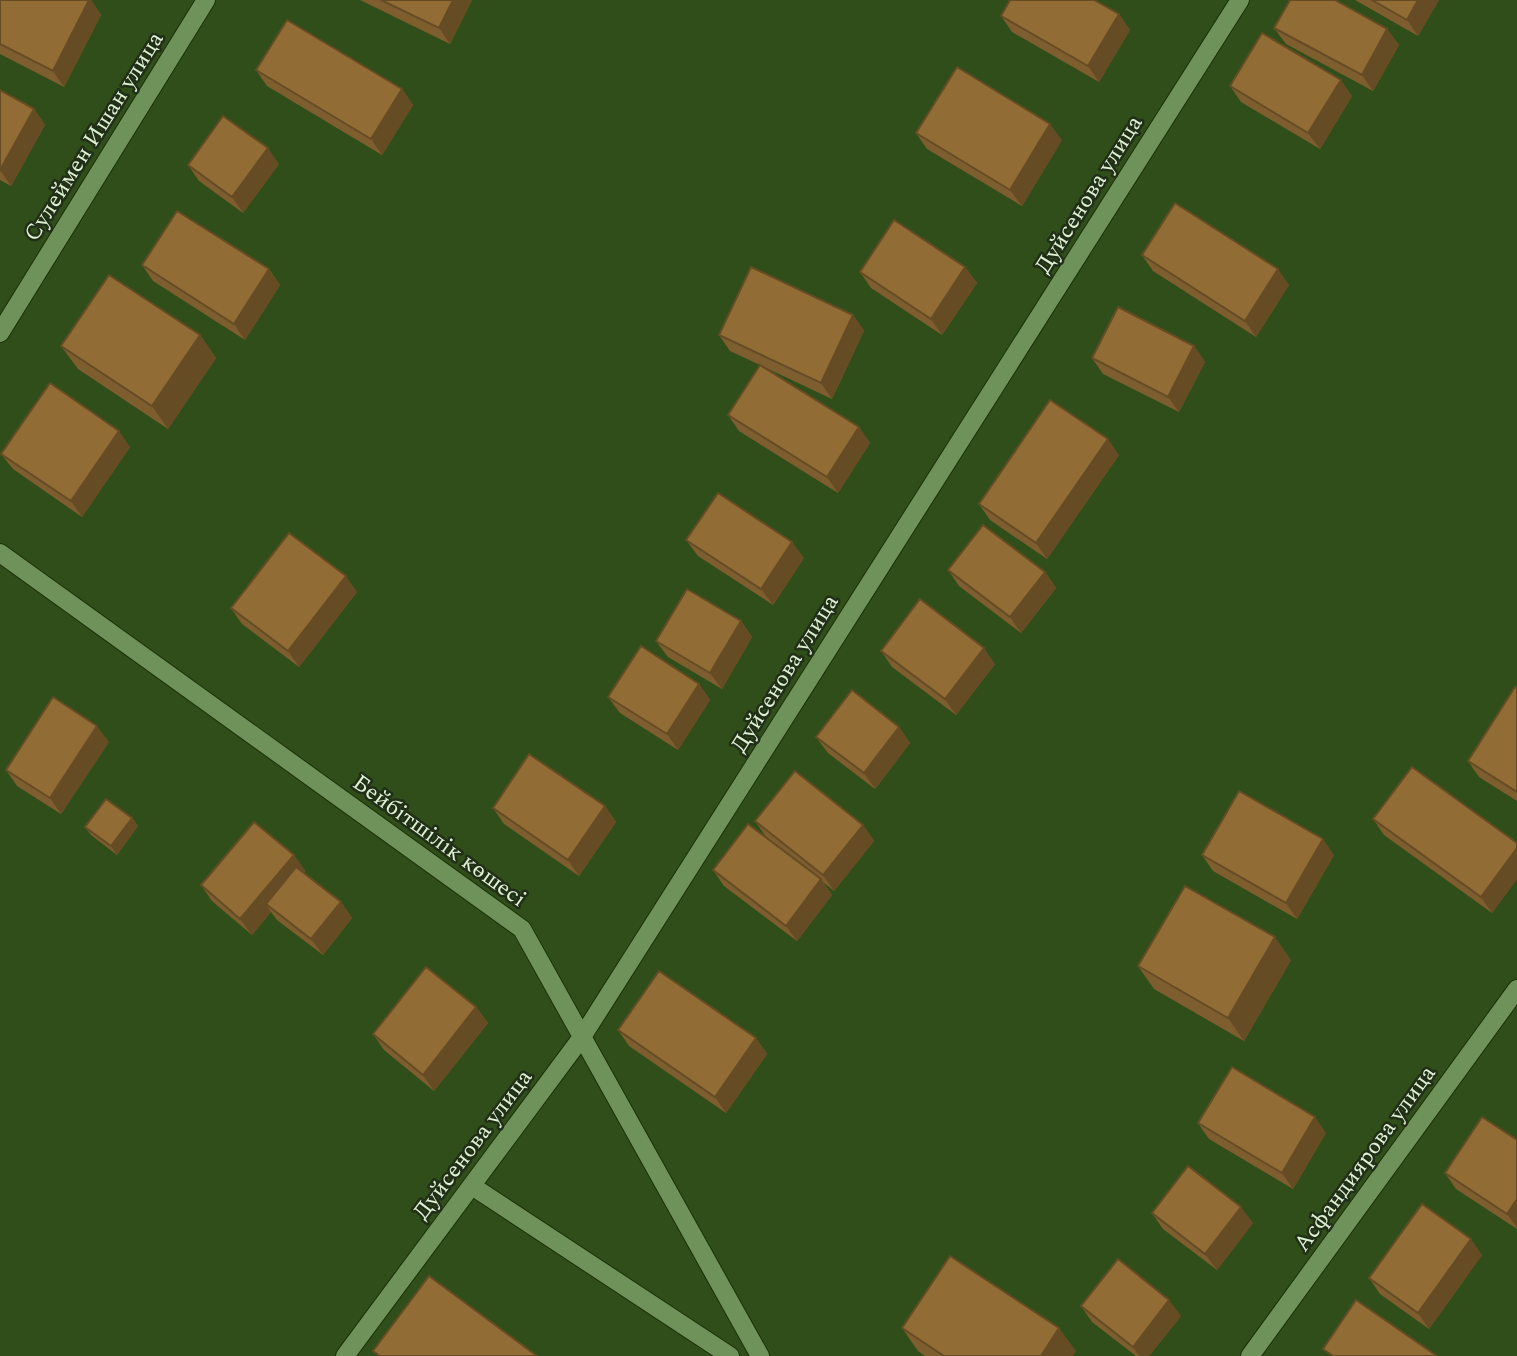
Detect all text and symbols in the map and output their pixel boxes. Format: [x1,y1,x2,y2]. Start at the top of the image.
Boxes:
street label: Сулеймен Ишан улица [15,25,173,249]
street label: Дуйсенова улица [1027,109,1152,281]
street label: Дуйсенова улица [723,588,848,760]
street label: Бейбітшілік көшесі [345,766,533,916]
street label: Асфандиярова улица [1285,1058,1445,1260]
street label: Дуйсенова улица [405,1062,542,1228]

